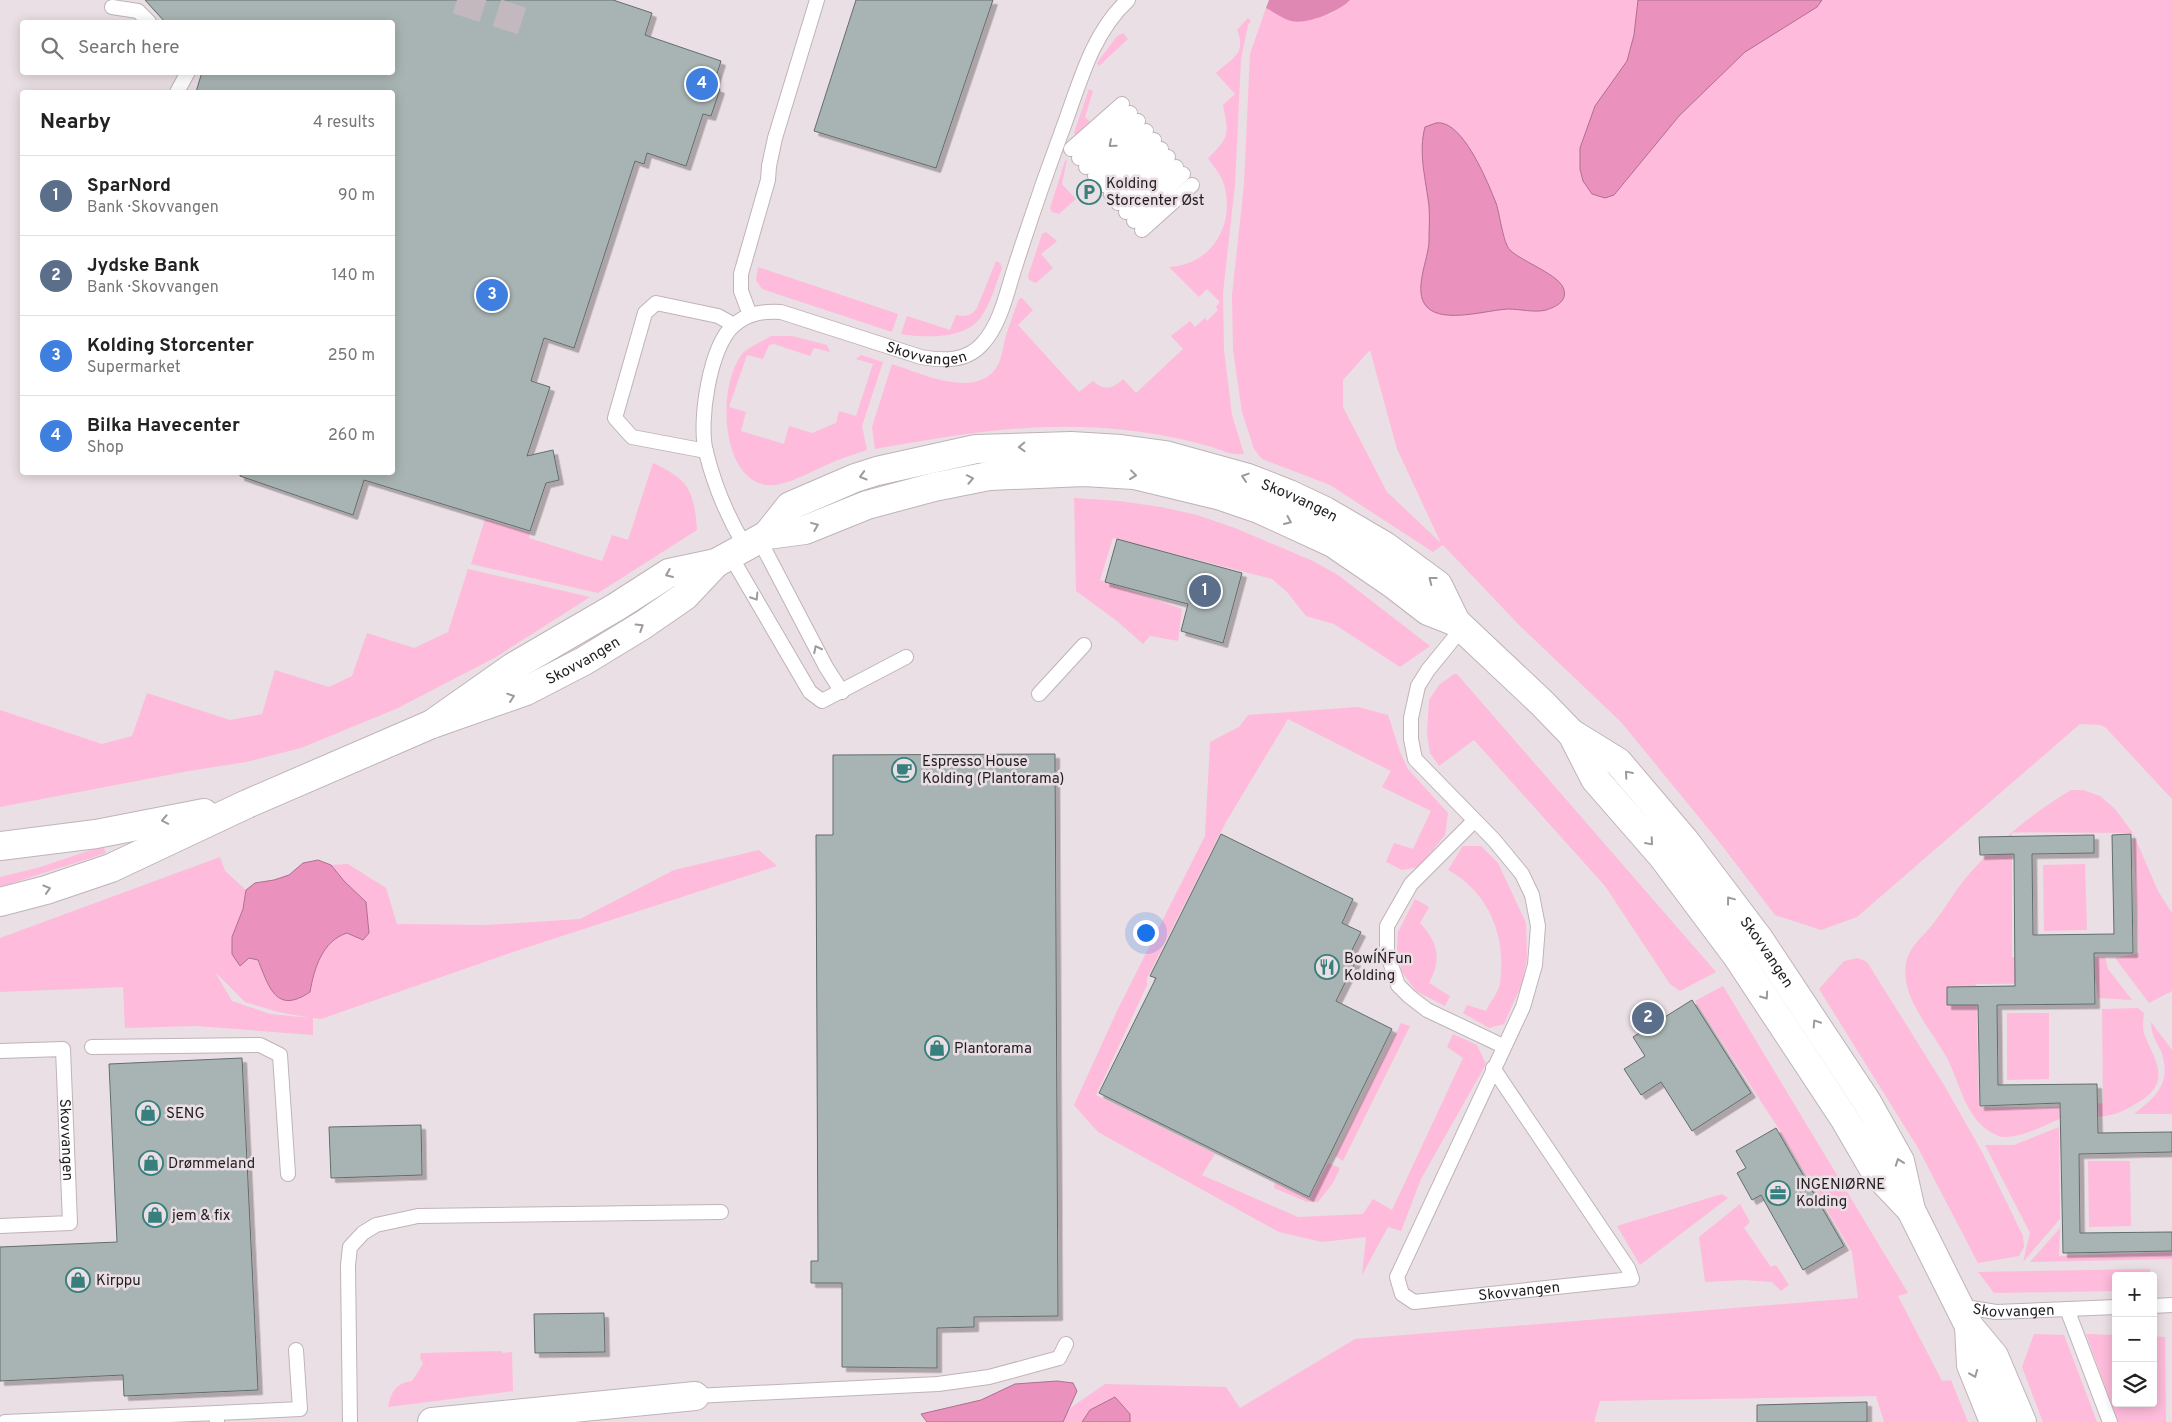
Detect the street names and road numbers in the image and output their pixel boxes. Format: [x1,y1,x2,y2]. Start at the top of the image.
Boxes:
street label: Skovvangen [883,338,970,370]
street label: Skovvangen [1258,476,1341,527]
street label: Skovvangen [543,633,624,690]
street label: Skovvangen [1735,914,1797,992]
street label: Skovvangen [54,1099,76,1181]
street label: Skovvangen [1477,1279,1561,1306]
street label: Skovvangen [1971,1300,2055,1323]

